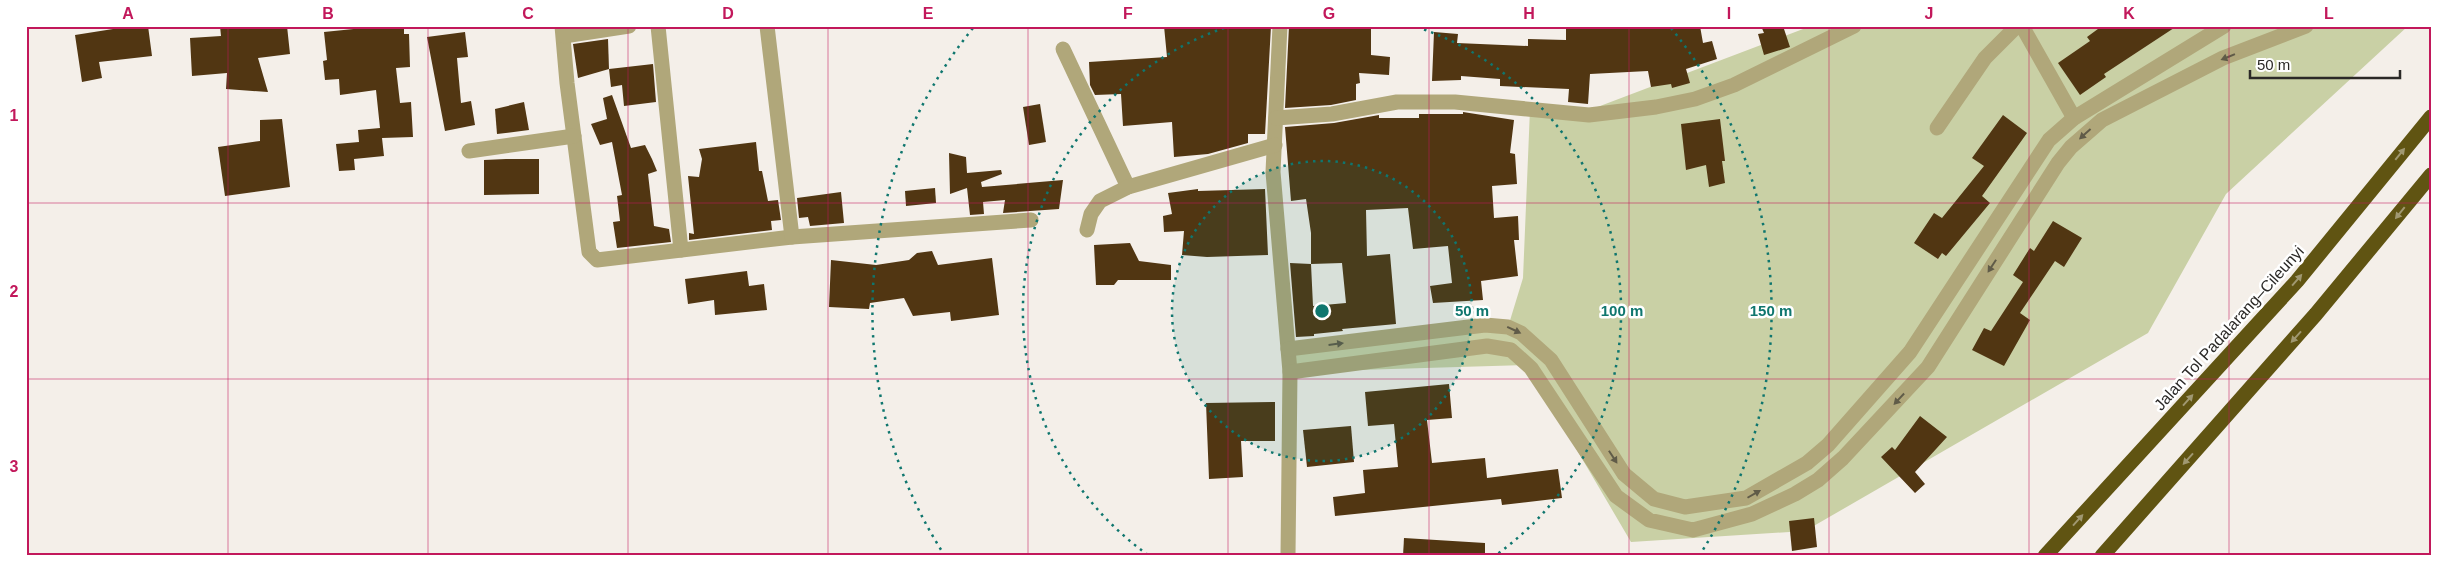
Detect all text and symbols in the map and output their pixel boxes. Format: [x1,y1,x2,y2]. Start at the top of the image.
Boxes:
text: A [122,5,134,22]
text: B [322,5,334,22]
text: C [522,5,534,22]
text: D [722,5,734,22]
text: E [923,5,934,22]
text: F [1123,5,1133,22]
text: G [1323,5,1335,22]
text: H [1523,5,1535,22]
text: I [1727,5,1731,22]
text: J [1925,5,1933,22]
text: K [2123,5,2135,22]
text: L [2324,5,2334,22]
scale bar [2250,48,2400,80]
one-way arrow [2221,53,2235,61]
text: 50 m [2257,56,2290,73]
text: 1 [10,107,19,124]
one-way arrow [2080,128,2092,140]
one-way arrow [2395,148,2406,161]
one-way arrow [2394,206,2405,219]
street label: Jalan Tol Padalarang–Cileunyi [2151,242,2307,414]
one-way arrow [1988,260,1997,273]
one-way arrow [2292,273,2303,286]
text: 2 [10,283,19,300]
centre of rings [1313,302,1331,320]
text: 50 m [1455,302,1489,319]
text: 100 m [1601,302,1643,319]
text: 150 m [1750,302,1792,319]
one-way arrow [1507,327,1521,335]
one-way arrow [2290,331,2301,344]
one-way arrow [1328,339,1344,347]
one-way arrow [1893,392,1904,405]
one-way arrow [2182,394,2194,406]
one-way arrow [1608,450,1618,463]
one-way arrow [2183,453,2194,465]
text: 3 [10,458,19,475]
one-way arrow [1747,489,1761,498]
one-way arrow [2072,514,2084,526]

